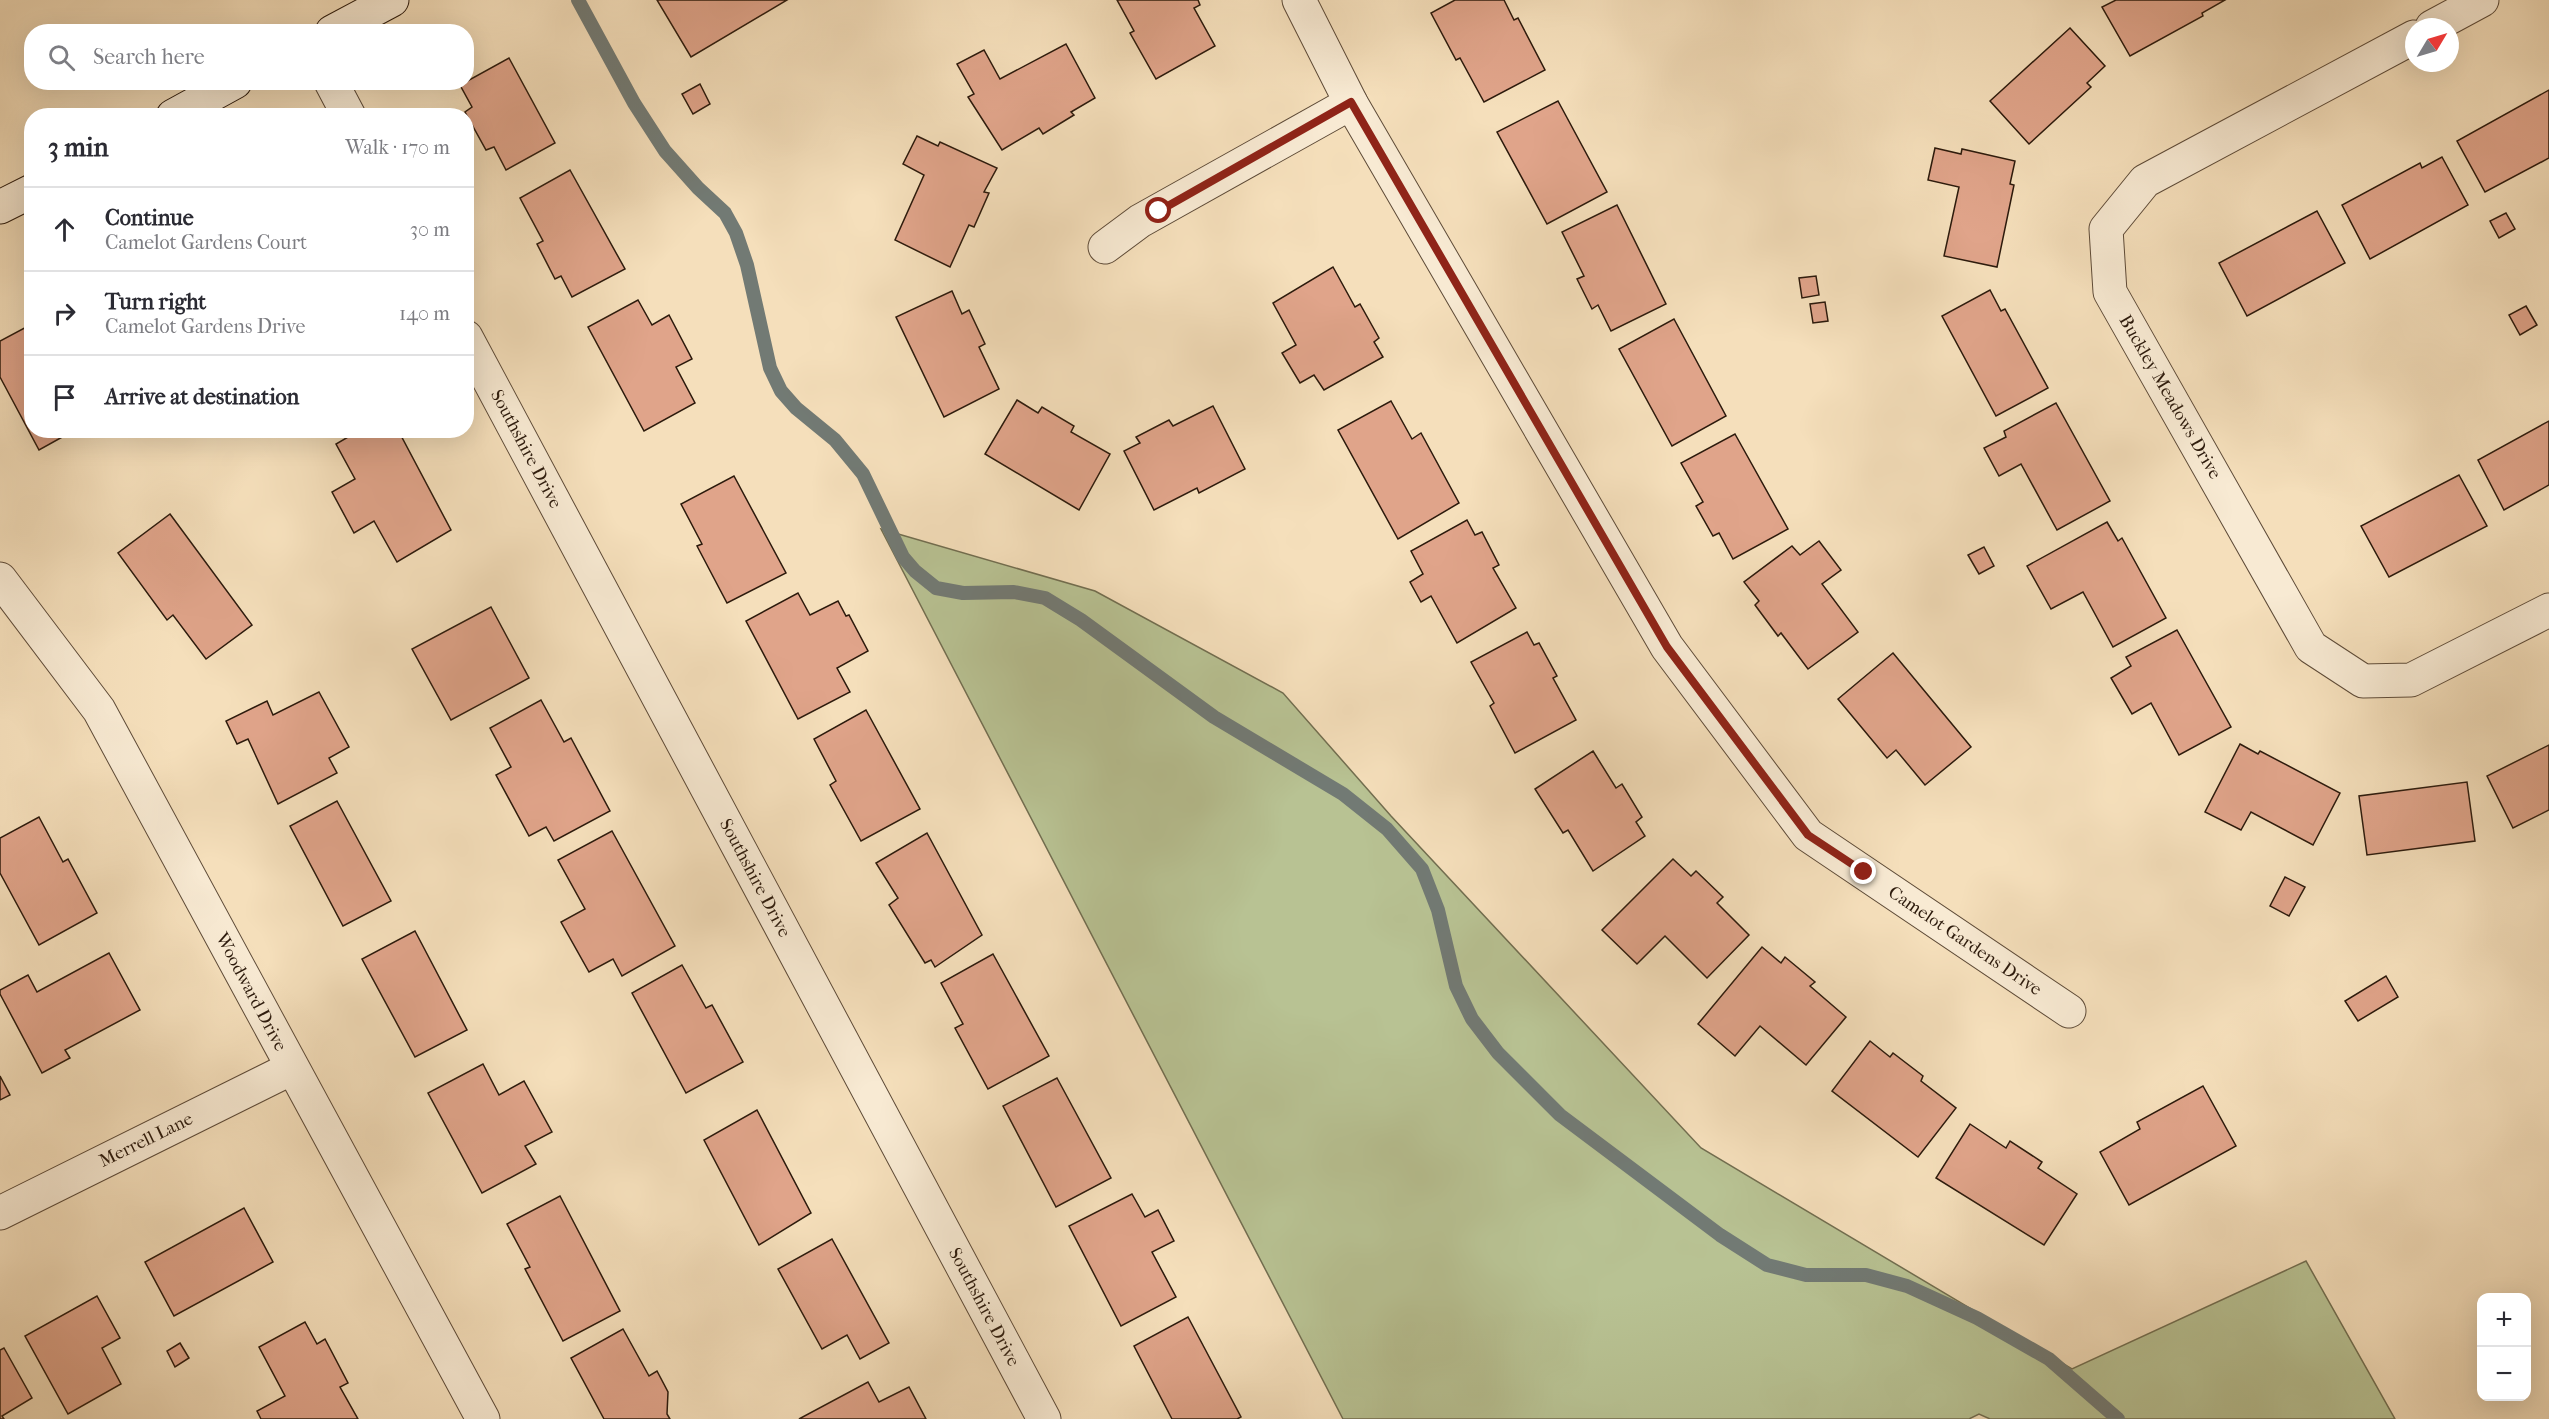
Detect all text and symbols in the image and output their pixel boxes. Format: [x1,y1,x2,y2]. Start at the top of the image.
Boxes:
north arrow [2405,18,2459,72]
search box [24,24,474,90]
icon: search [45,41,78,74]
text: Search here [93,44,205,70]
text: 3 min [48,132,109,163]
text: Walk · 170 m [345,136,450,159]
route start [1145,197,1171,223]
text: Continue [105,205,194,231]
icon: ahead [48,213,81,246]
text: 30 m [410,218,450,241]
text: Camelot Gardens Court [105,231,307,254]
text: Turn right [105,289,206,315]
icon: right [48,297,81,330]
text: 140 m [399,302,450,325]
street label: Buckley Meadows Drive [2114,311,2226,483]
text: Camelot Gardens Drive [105,315,306,338]
icon: arrive [48,381,81,414]
text: Arrive at destination [105,384,299,410]
street label: Southshire Drive [486,386,566,512]
street label: Southshire Drive [715,815,795,941]
route end [1850,858,1876,884]
street label: Camelot Gardens Drive [1884,882,2046,1000]
street label: Woodward Drive [211,928,291,1055]
street label: Merrell Lane [96,1108,196,1172]
street label: Southshire Drive [944,1244,1024,1370]
map controls [2477,1293,2531,1401]
button: + [2477,1293,2531,1347]
button: − [2477,1347,2531,1401]

